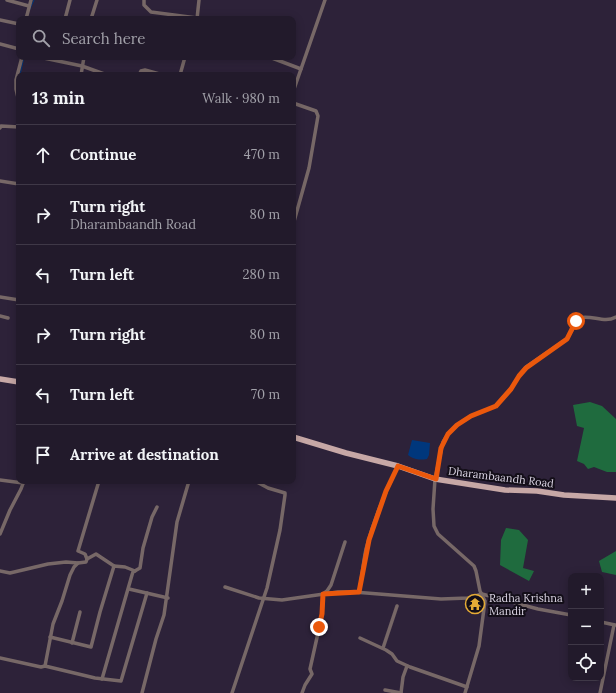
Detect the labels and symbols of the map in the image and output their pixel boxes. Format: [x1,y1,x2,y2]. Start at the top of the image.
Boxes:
route start [567,312,585,330]
street label: Dharambaandh Road [447,464,555,490]
place label: Radha Krishna Mandir [489,591,563,618]
temple icon: Radha Krishna Mandir [464,593,486,615]
route end [310,618,328,636]

